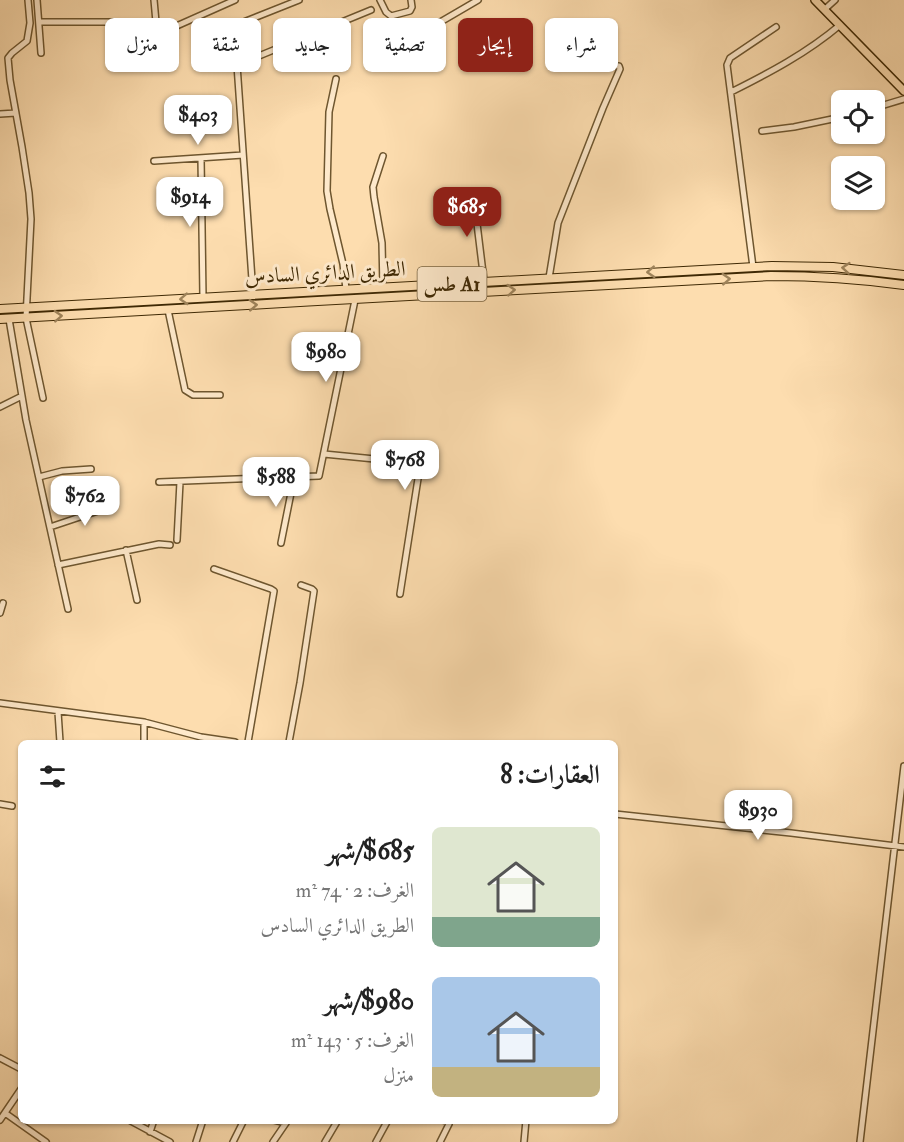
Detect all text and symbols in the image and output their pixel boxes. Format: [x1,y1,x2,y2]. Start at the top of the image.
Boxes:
chip: منزل [105,18,179,72]
chip: شقة [191,18,261,72]
chip: جديد [273,18,351,72]
chip: تصفية [363,18,446,72]
chip: إيجار [458,18,533,72]
chip: شراء [545,18,618,72]
map controls [831,90,885,210]
button: locate [831,90,885,144]
pin: $403 [162,95,234,146]
text: $403 [178,102,218,127]
button: layers [831,156,885,210]
pin: $914 [154,177,226,228]
text: $914 [170,184,210,209]
pin: $685 [431,187,503,238]
text: $685 [447,194,487,219]
street label: الطريق الدائري السادس [244,255,406,293]
one-way arrow [841,262,850,275]
one-way arrow [647,266,656,279]
road number: طس A1 [418,267,486,301]
one-way arrow [722,272,731,285]
one-way arrow [506,283,515,296]
one-way arrow [179,292,188,305]
one-way arrow [249,299,258,312]
one-way arrow [54,310,63,323]
pin: $980 [290,332,362,383]
text: $980 [305,339,347,364]
pin: $768 [369,440,441,491]
text: $768 [385,447,425,472]
pin: $588 [240,457,312,508]
text: $588 [257,464,295,489]
pin: $762 [49,476,121,527]
text: $762 [65,483,105,508]
text: العقارات: 8 [500,759,600,791]
icon: filters [36,760,69,793]
pin: $930 [722,790,794,841]
text: $930 [738,797,778,822]
text: $685/شهر [326,835,414,867]
icon: home [480,851,552,923]
text: الغرف: 2 · 74 m² [296,878,414,903]
text: الطريق الدائري السادس [261,913,414,938]
text: $980/شهر [324,985,414,1017]
icon: home [480,1001,552,1073]
text: الغرف: 5 · 143 m² [291,1028,414,1053]
text: منزل [383,1063,414,1088]

